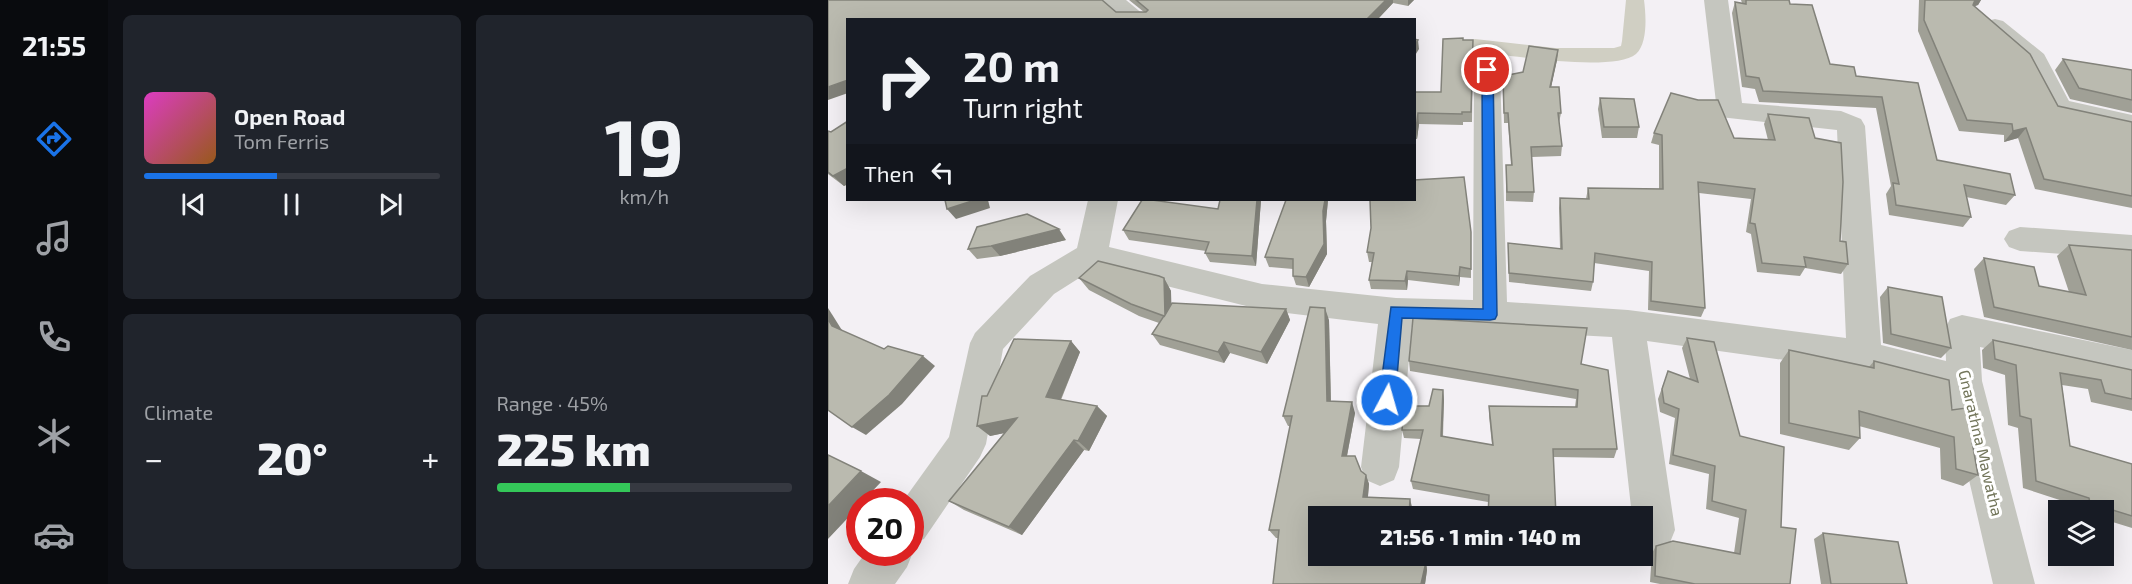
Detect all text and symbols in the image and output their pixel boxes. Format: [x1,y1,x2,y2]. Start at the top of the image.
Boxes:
text: 21:55 [22,29,86,61]
text: 20 m [963,40,1060,90]
icon: right [864,42,942,120]
pin [1461,44,1512,95]
icon: arrive [1470,53,1503,86]
text: Turn right [963,91,1083,123]
text: 19 [604,98,684,192]
text: Open Road [234,103,346,129]
icon: directions [33,118,75,160]
text: Tom Ferris [234,129,329,153]
icon: left [926,156,959,189]
text: Then [864,160,914,186]
text: km/h [619,184,669,208]
icon: previous [177,188,210,221]
icon: pause [275,188,308,221]
icon: next [374,188,407,221]
icon: music [33,217,75,259]
icon: phone [33,316,75,358]
position arrow [1355,368,1419,432]
street label: Gnarathna Mawatha [1955,368,2008,518]
text: Range · 45% [497,391,608,415]
text: Climate [144,400,213,424]
icon: climate [33,415,75,457]
text: 225 km [497,421,651,475]
text: 20° [257,430,328,484]
text: − [144,438,163,478]
text: + [421,438,439,478]
speed limit sign: 20 [846,488,924,566]
map controls [2048,500,2114,566]
button: layers [2048,500,2114,566]
icon: car [33,514,75,556]
text: 21:56 · 1 min · 140 m [1380,523,1581,549]

